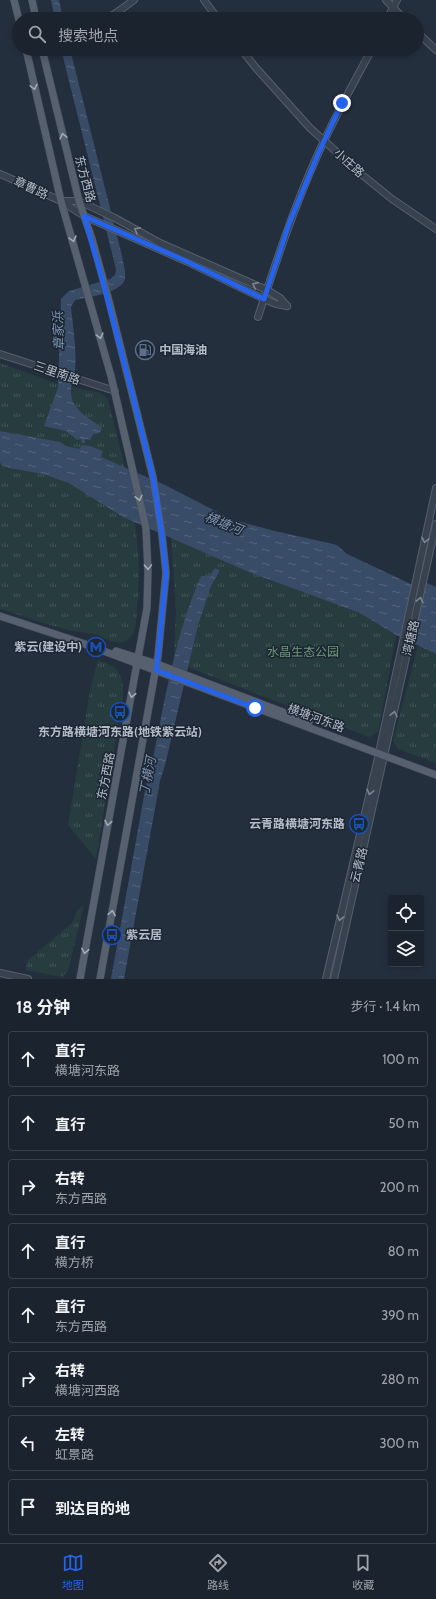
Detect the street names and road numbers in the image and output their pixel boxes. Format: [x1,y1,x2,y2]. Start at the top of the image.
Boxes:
street label: 小庄路 [331,145,368,180]
street label: 东方西路 [72,154,99,204]
street label: 章曹路 [12,173,51,202]
street label: 三里南路 [32,358,82,387]
street label: 湾塘路 [399,619,422,657]
street label: 横塘河东路 [285,700,347,735]
street label: 东方西路 [94,751,117,801]
street label: 云青路 [347,846,370,884]

